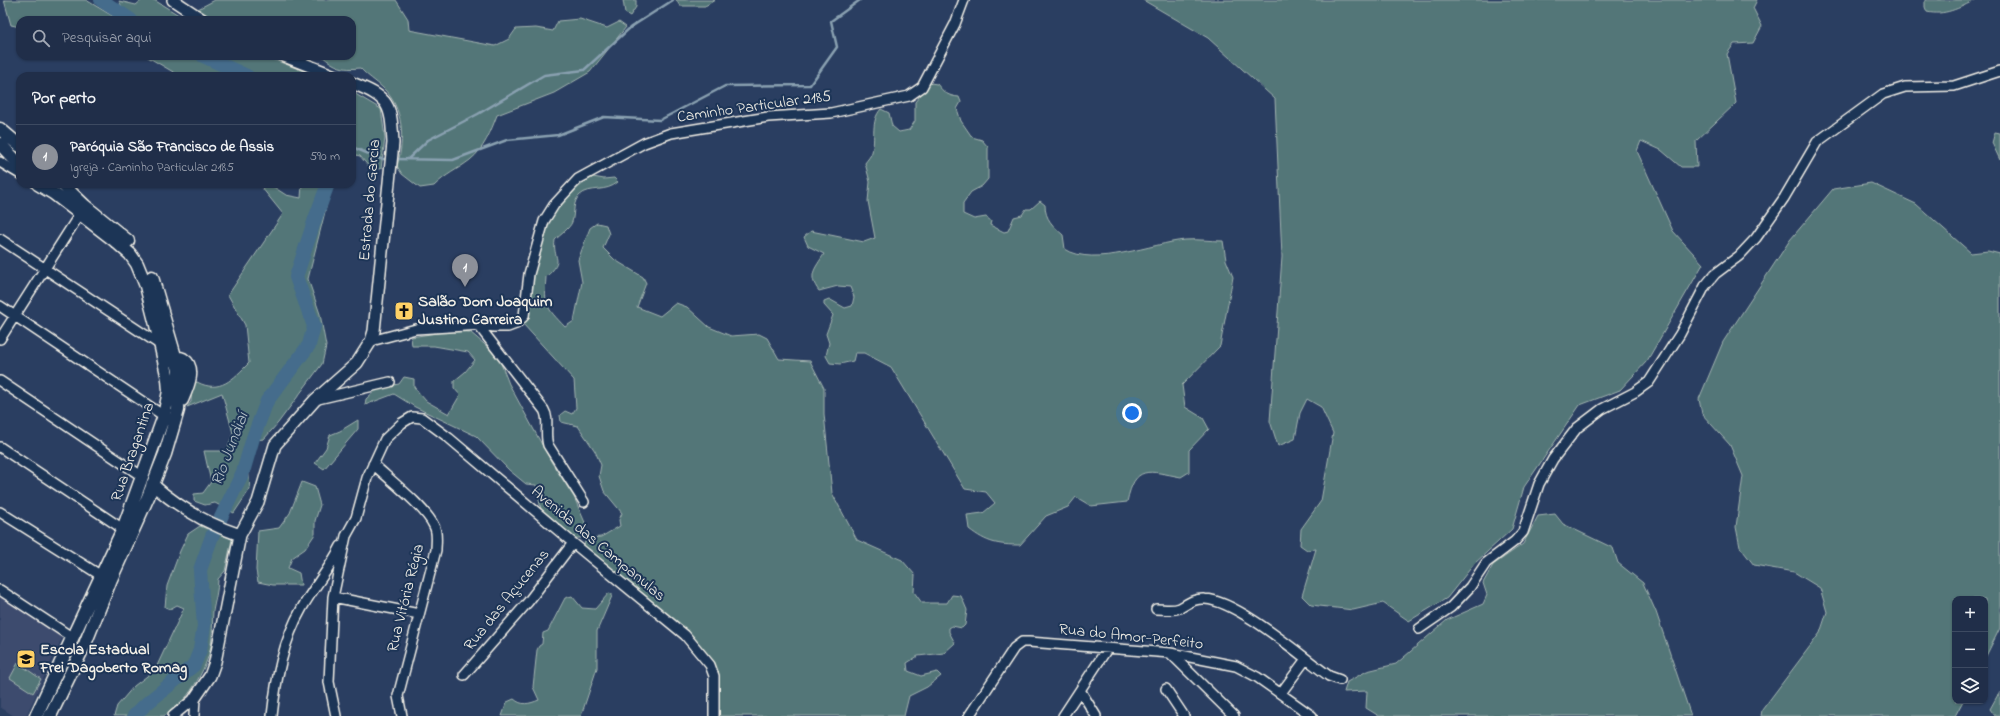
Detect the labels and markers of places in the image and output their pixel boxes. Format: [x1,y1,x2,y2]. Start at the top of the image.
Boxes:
pin: 1 [452,254,478,287]
place label: Salão Dom Joaquim Justino Carreira [418,290,553,332]
church icon: Salão Dom Joaquim Justino Carreira [393,300,415,322]
place label: Escola Estadual Frei Dagoberto Romag [39,638,187,681]
school or university icon: Escola Estadual Frei Dagoberto Romag [15,648,37,670]

